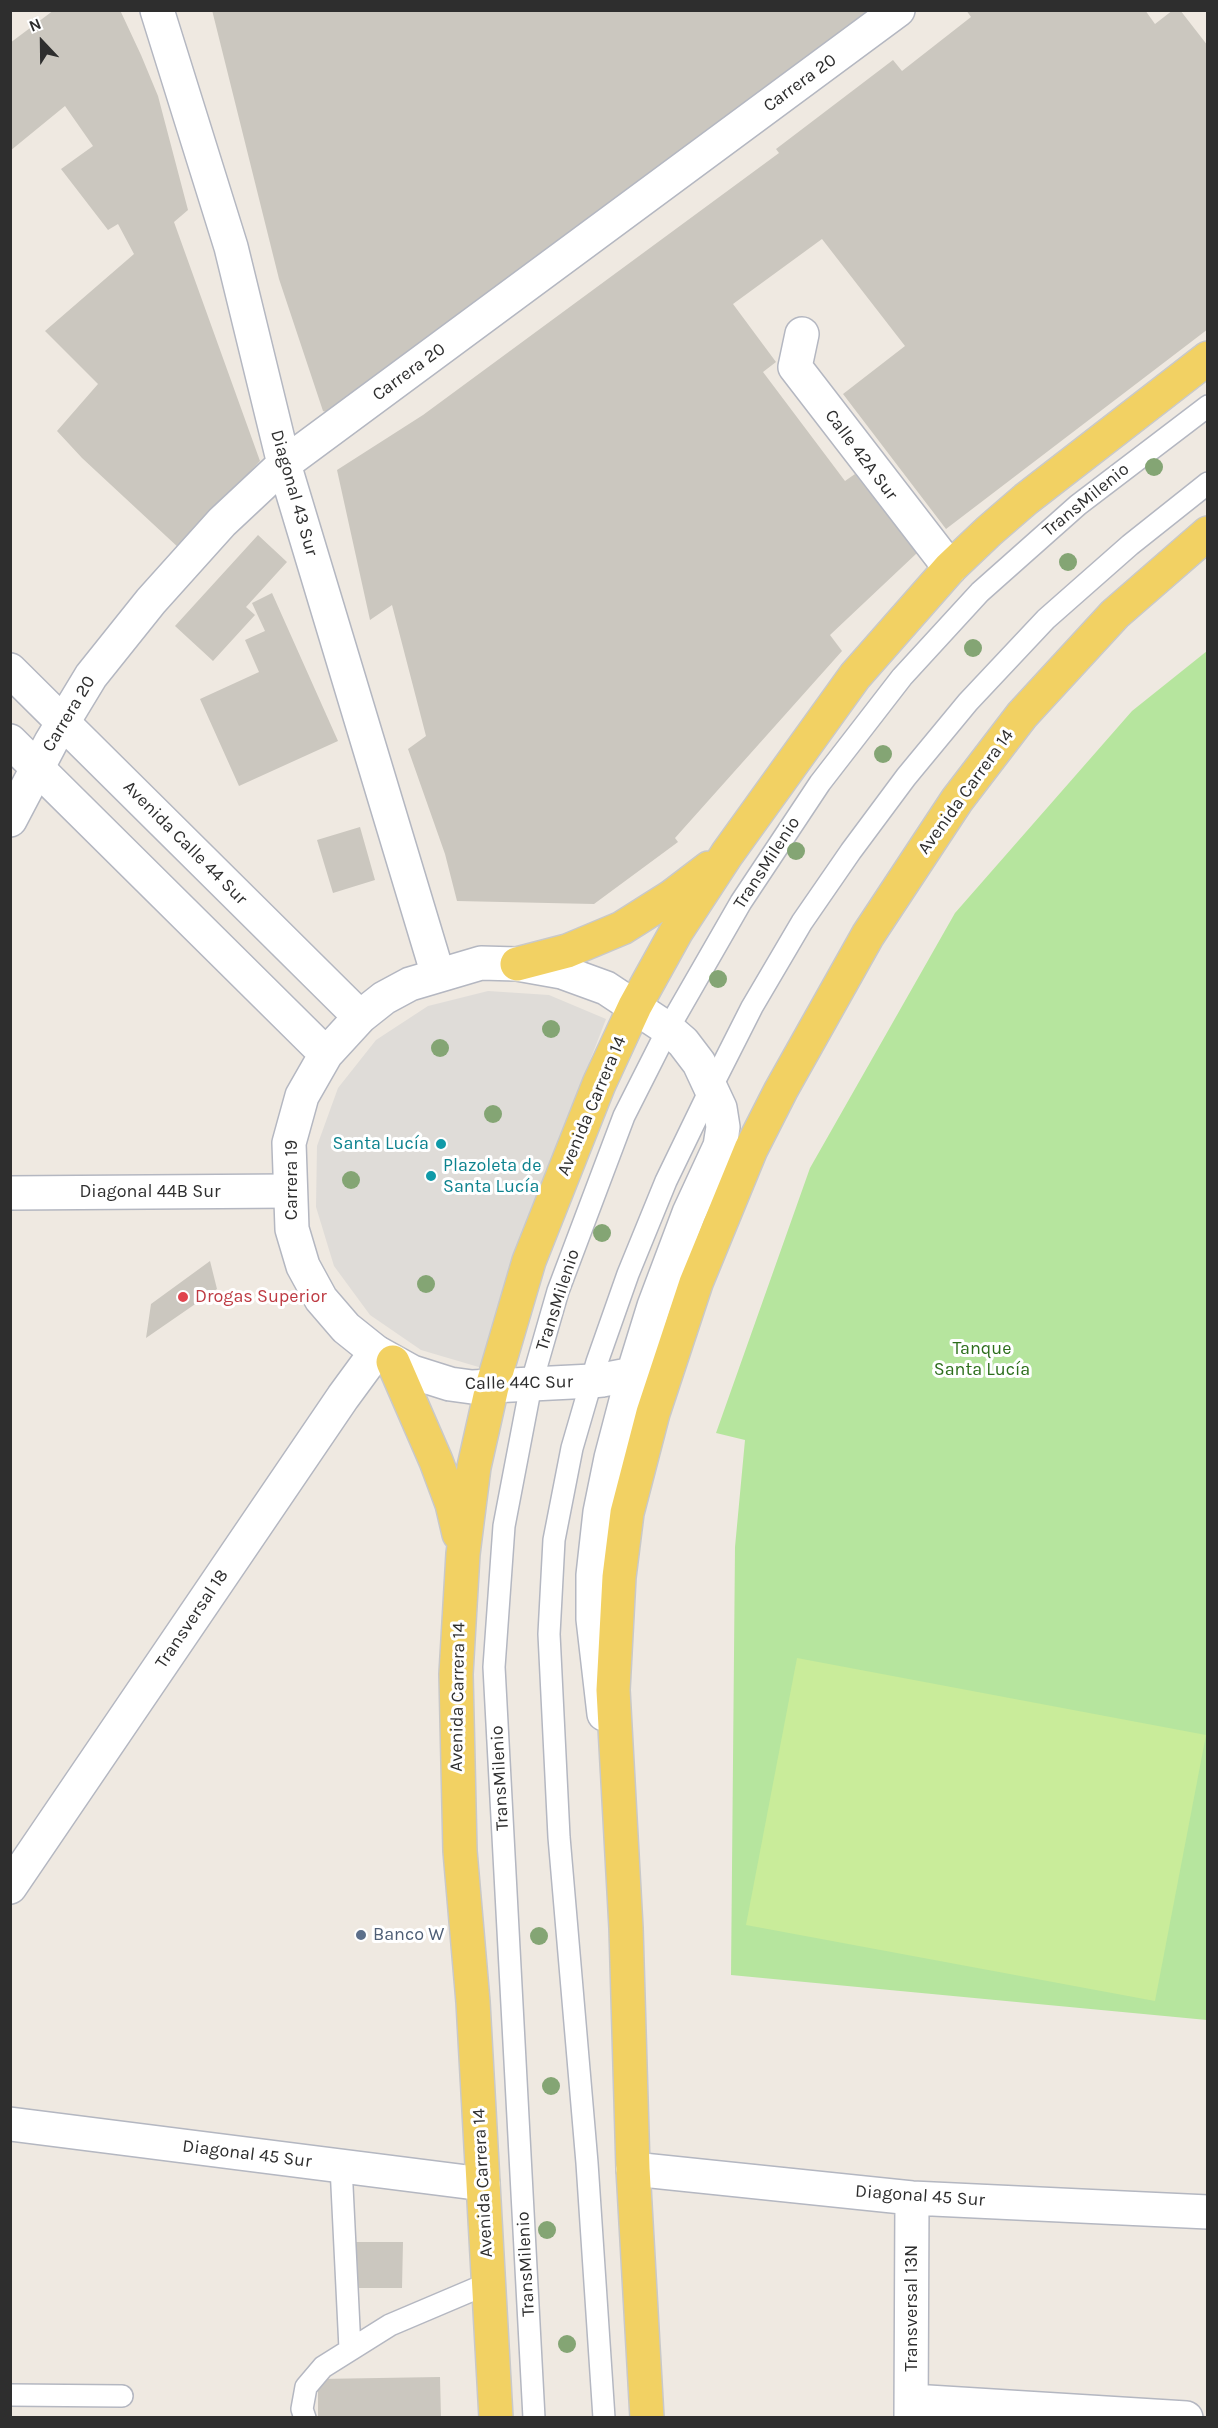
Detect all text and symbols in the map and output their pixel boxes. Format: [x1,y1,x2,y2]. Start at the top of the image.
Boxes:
north arrow [12,12,72,72]
text: N [26,14,44,36]
street label: Carrera 20 [759,49,841,117]
street label: Carrera 20 [368,338,450,406]
street label: Calle 42A Sur [820,405,902,505]
street label: Diagonal 43 Sur [266,427,322,559]
street label: TransMilenio [1038,458,1134,542]
street label: Carrera 20 [38,672,100,756]
street label: Avenida Carrera 14 [913,725,1019,859]
street label: Avenida Calle 44 Sur [118,776,252,910]
street label: TransMilenio [729,813,805,913]
street label: Avenida Carrera 14 [553,1033,631,1179]
place label: Santa Lucía [333,1133,429,1155]
marker: Santa Lucía [434,1137,448,1151]
street label: Carrera 19 [281,1140,303,1220]
place label: Plazoleta de Santa Lucía [443,1155,541,1198]
marker: Plazoleta de Santa Lucía [424,1169,438,1183]
street label: Diagonal 44B Sur [79,1181,221,1203]
street label: TransMilenio [531,1247,585,1353]
place label: Drogas Superior [195,1286,327,1308]
marker: Drogas Superior [176,1290,190,1304]
park label: Tanque Santa Lucía [934,1338,1030,1380]
street label: Calle 44C Sur [465,1371,573,1395]
street label: Transversal 18 [151,1565,233,1673]
street label: Avenida Carrera 14 [446,1622,470,1772]
street label: TransMilenio [486,1725,514,1831]
place label: Banco W [373,1924,444,1946]
marker: Banco W [354,1928,368,1942]
street label: Avenida Carrera 14 [468,2108,498,2258]
street label: Diagonal 45 Sur [181,2135,313,2173]
street label: Diagonal 45 Sur [854,2181,986,2211]
street label: TransMilenio [512,2211,540,2317]
street label: Transversal 13N [901,2245,923,2371]

